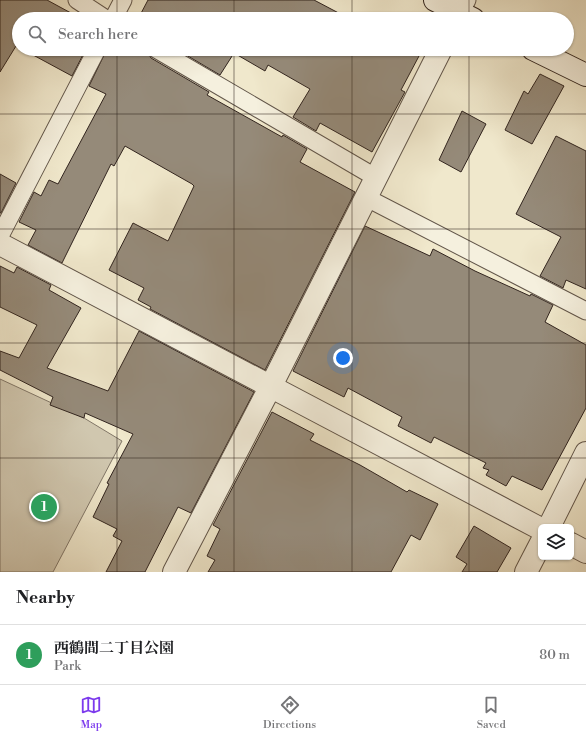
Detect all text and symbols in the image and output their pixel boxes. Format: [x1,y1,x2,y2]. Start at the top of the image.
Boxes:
search box [12,12,574,56]
icon: search [26,23,48,45]
text: Search here [58,25,138,44]
your location [333,348,353,368]
pin: 1 [31,492,57,522]
map controls [538,524,574,560]
button: layers [538,524,574,560]
text: Nearby [16,587,75,609]
text: 西鶴間二丁目公園 [54,639,174,658]
text: 1 [26,647,32,663]
text: 80 m [539,647,570,663]
text: Park [54,658,81,674]
tab: Map [80,694,102,732]
tab: Directions [263,694,316,732]
tab: Saved [477,694,506,732]

